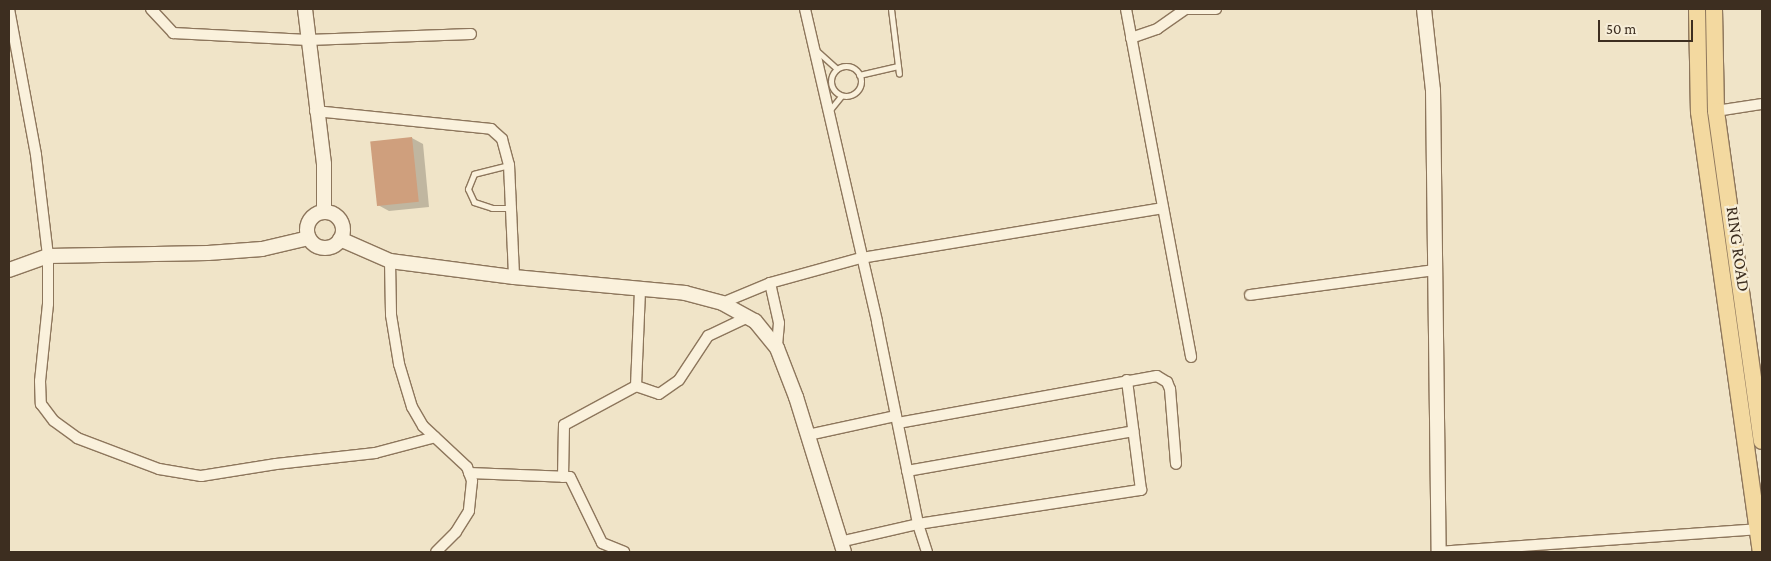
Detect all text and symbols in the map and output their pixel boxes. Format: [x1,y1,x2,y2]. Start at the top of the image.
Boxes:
scale bar [1601,10,1696,42]
text: 50 m [1606,21,1636,37]
street label: RING ROAD [1721,205,1755,293]

